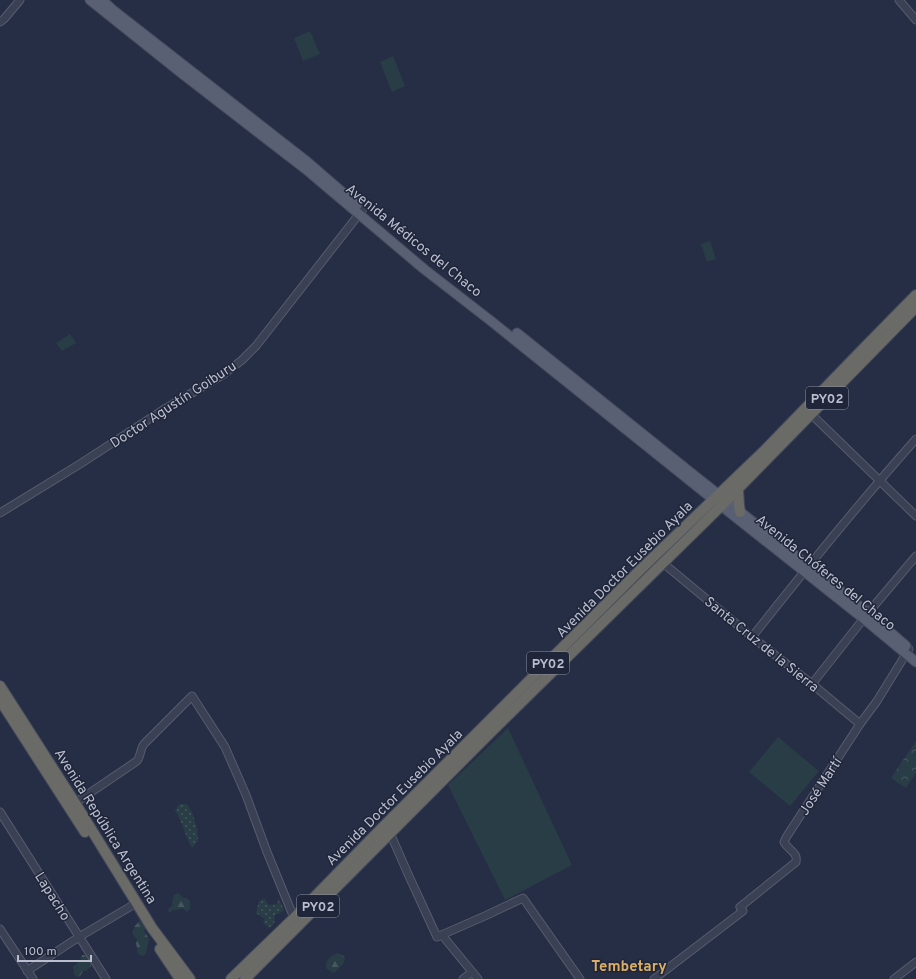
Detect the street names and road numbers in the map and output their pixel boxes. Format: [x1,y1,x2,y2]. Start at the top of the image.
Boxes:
street label: Avenida Médicos del Chaco [342,181,485,301]
street label: Doctor Agustín Goiburu [108,358,240,452]
road number: PY02 [806,387,848,409]
street label: Avenida Doctor Eusebio Ayala [553,498,697,642]
street label: Avenida Chóferes del Chaco [752,512,898,635]
street label: Santa Cruz de la Sierra [700,594,822,697]
road number: PY02 [527,652,569,674]
street label: Avenida Doctor Eusebio Ayala [323,726,467,870]
street label: Avenida República Argentina [50,746,160,907]
street label: José Martí [796,754,847,819]
street label: Lapacho [30,869,73,924]
road number: PY02 [297,895,339,917]

